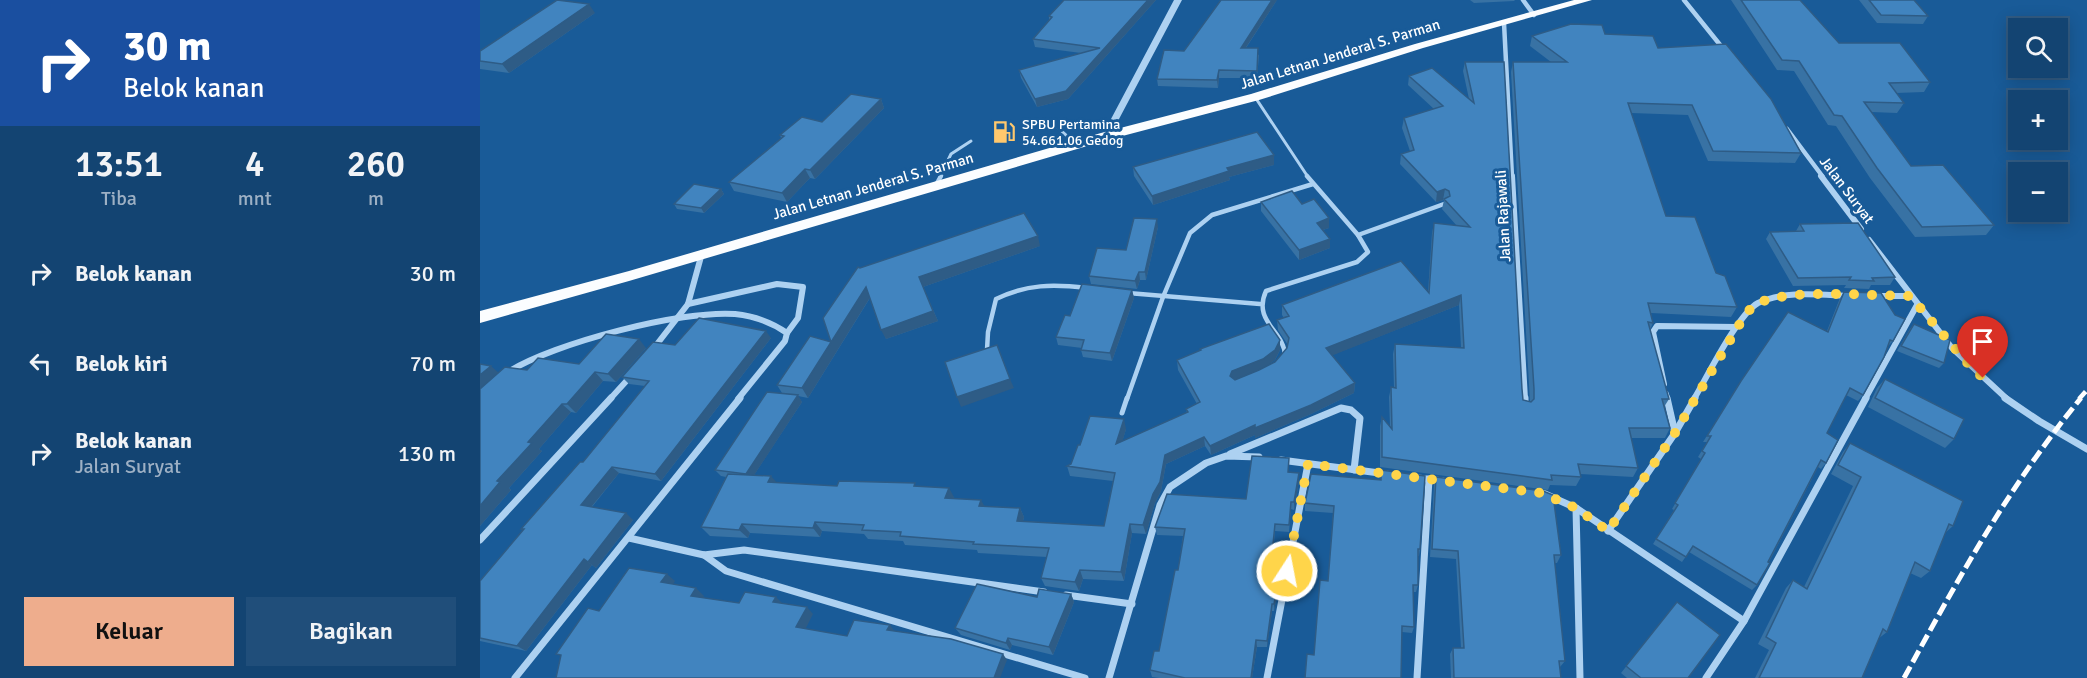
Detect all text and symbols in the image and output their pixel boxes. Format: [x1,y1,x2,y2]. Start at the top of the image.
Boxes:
street label: Jalan Letnan Jenderal S. Parman [1238,15,1442,93]
map controls [2008,18,2068,222]
button: search [2008,18,2068,78]
text: 30 m [123,21,212,72]
icon: right [24,24,102,102]
text: Belok kanan [123,72,264,105]
button: + [2008,90,2068,150]
place label: SPBU Pertamina 54.661.06 Gedog [1022,116,1123,149]
fuel station icon: SPBU Pertamina 54.661.06 Gedog [991,119,1017,145]
text: 13:51 [75,142,163,187]
text: 4 [245,142,265,187]
text: 260 [347,142,405,187]
street label: Jalan Letnan Jenderal S. Parman [770,149,976,223]
street label: Jalan Suryat [1816,153,1878,227]
button: − [2008,162,2068,222]
street label: Jalan Rajawali [1492,169,1514,263]
text: Tiba [101,186,137,211]
text: mnt [238,186,272,211]
text: m [368,186,384,211]
icon: right [24,257,57,290]
text: Belok kanan [75,260,192,287]
text: 30 m [410,260,456,287]
pin [1957,316,2008,378]
icon: arrive [1966,325,1999,358]
icon: left [24,347,57,380]
text: Belok kiri [75,350,168,377]
text: 70 m [410,350,456,377]
text: Belok kanan [75,427,192,454]
icon: right [24,437,57,470]
text: 130 m [398,440,456,467]
text: Jalan Suryat [75,454,181,479]
position arrow [1255,539,1319,603]
button: Keluar [24,597,234,666]
button: Bagikan [246,597,456,666]

